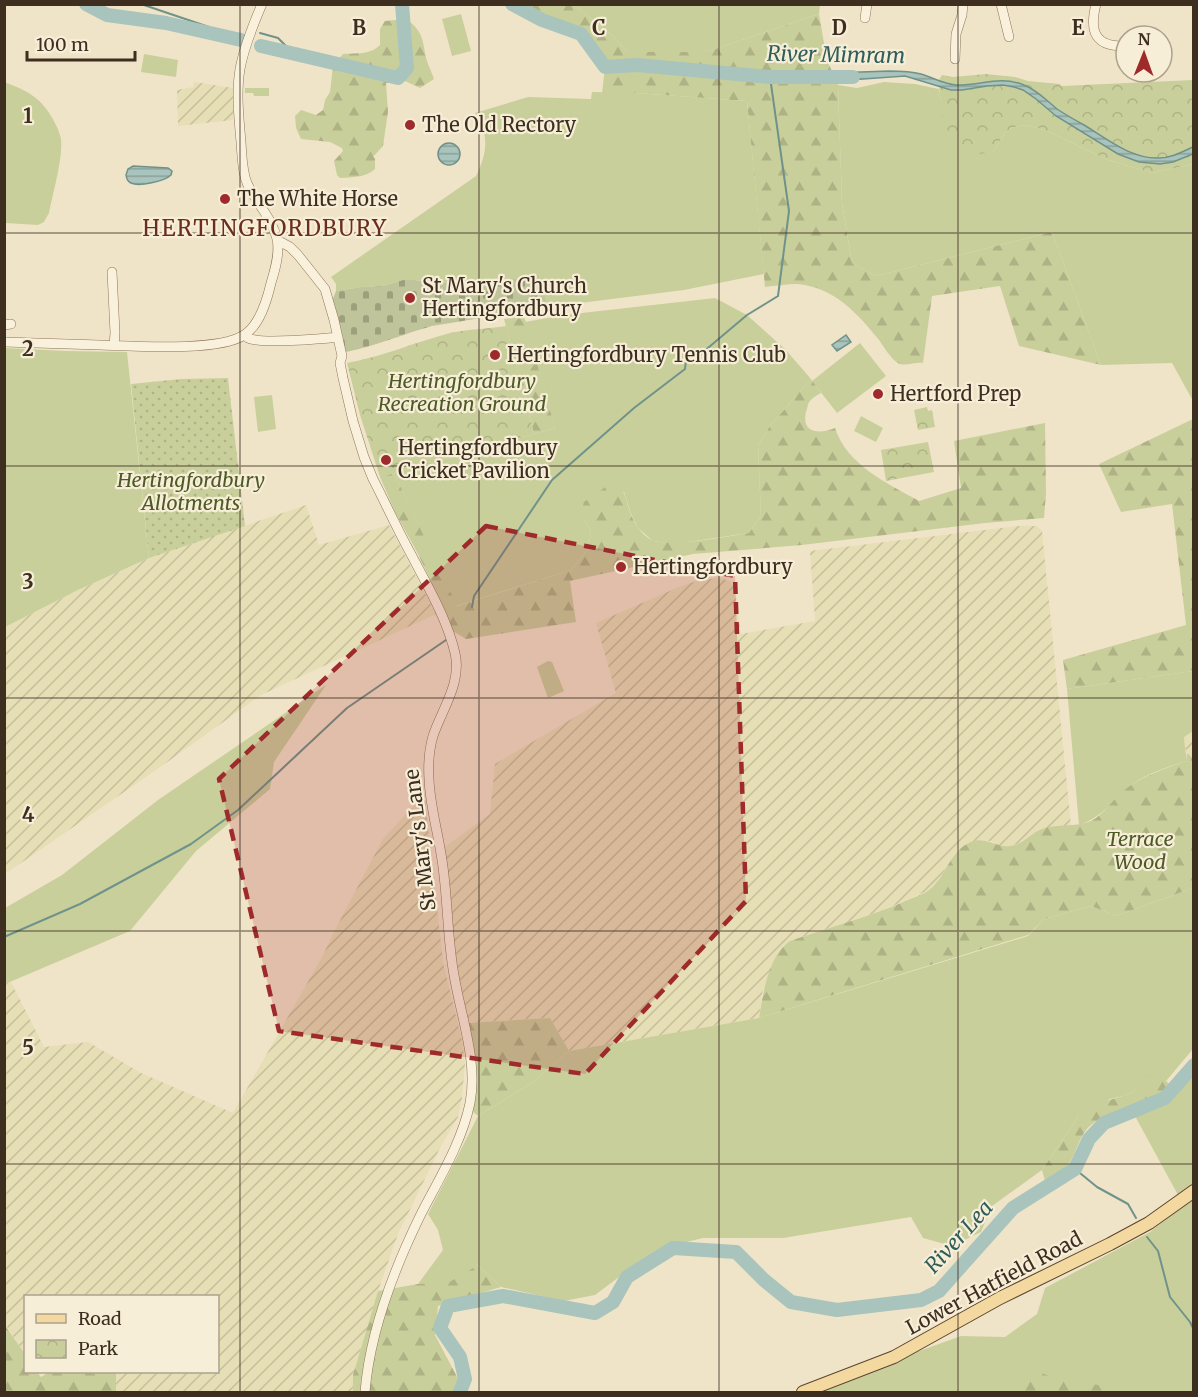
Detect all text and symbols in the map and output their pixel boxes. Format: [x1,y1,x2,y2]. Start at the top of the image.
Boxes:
text: B [352,15,366,40]
text: C [592,15,606,40]
text: D [831,15,847,40]
text: E [1071,15,1085,40]
scale bar [27,24,135,62]
north arrow [1114,24,1174,84]
text: N [1138,29,1151,49]
text: 100 m [36,33,89,56]
water label: River Mimram [767,40,905,69]
text: 1 [23,103,33,128]
place label: The Old Rectory [422,112,576,137]
marker: The Old Rectory [403,118,417,132]
place label: The White Horse [237,186,398,211]
marker: The White Horse [218,192,232,206]
district label: HERTINGFORDBURY [142,214,388,242]
place label: St Mary's Church Hertingfordbury [422,273,587,321]
marker: St Mary's Church Hertingfordbury [403,291,417,305]
text: 2 [22,336,34,361]
place label: Hertingfordbury Tennis Club [507,342,786,367]
marker: Hertingfordbury Tennis Club [488,348,502,362]
park label: Hertingfordbury Recreation Ground [378,368,547,416]
place label: Hertford Prep [890,381,1021,406]
marker: Hertford Prep [871,387,885,401]
place label: Hertingfordbury Cricket Pavilion [398,435,558,483]
marker: Hertingfordbury Cricket Pavilion [379,453,393,467]
park label: Hertingfordbury Allotments [116,467,265,515]
place label: Hertingfordbury [633,554,793,579]
marker: Hertingfordbury [614,560,628,574]
text: 3 [22,569,34,594]
street label: St Mary's Lane [398,768,441,912]
text: 4 [22,802,35,827]
park label: Terrace Wood [1106,826,1174,874]
text: 5 [22,1035,34,1060]
water label: River Lea [919,1194,998,1279]
street label: Lower Hatfield Road [901,1226,1086,1340]
legend [24,1295,219,1373]
text: Road [78,1307,122,1330]
text: Park [78,1337,119,1360]

